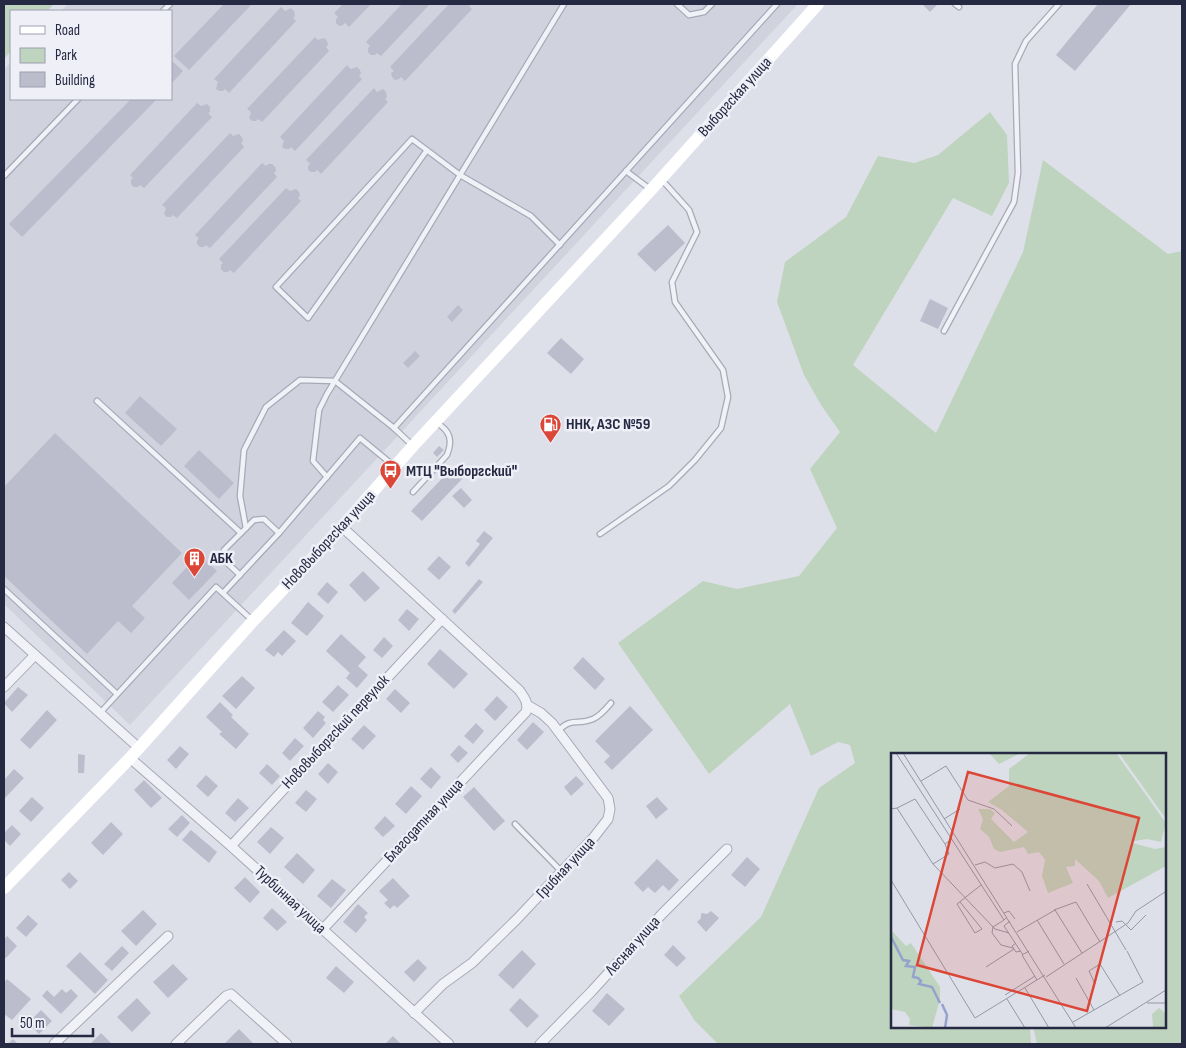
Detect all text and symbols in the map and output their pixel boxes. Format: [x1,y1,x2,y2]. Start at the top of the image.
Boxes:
legend [10,10,172,100]
text: Road [55,21,80,40]
text: Park [55,46,77,65]
street label: Выборгская улица [694,53,776,141]
text: Building [55,71,95,90]
fuel station icon: ННК, АЗС №59 [538,412,562,443]
place label: ННК, АЗС №59 [566,415,650,434]
bus stop icon: МТЦ "Выборгский" [378,459,402,490]
place label: МТЦ "Выборгский" [406,462,517,481]
street label: Нововыборгская улица [278,487,380,593]
building icon: АБК [182,546,206,577]
place label: АБК [209,549,233,568]
street label: Нововыборгский переулок [278,670,394,793]
inset map [891,753,1166,1028]
street label: Благодатная улица [380,775,468,867]
street label: Грибная улица [533,833,599,903]
street label: Турбинная улица [250,862,330,938]
street label: Лесная улица [601,913,664,980]
scale bar [12,1006,94,1038]
text: 50 m [20,1014,45,1033]

